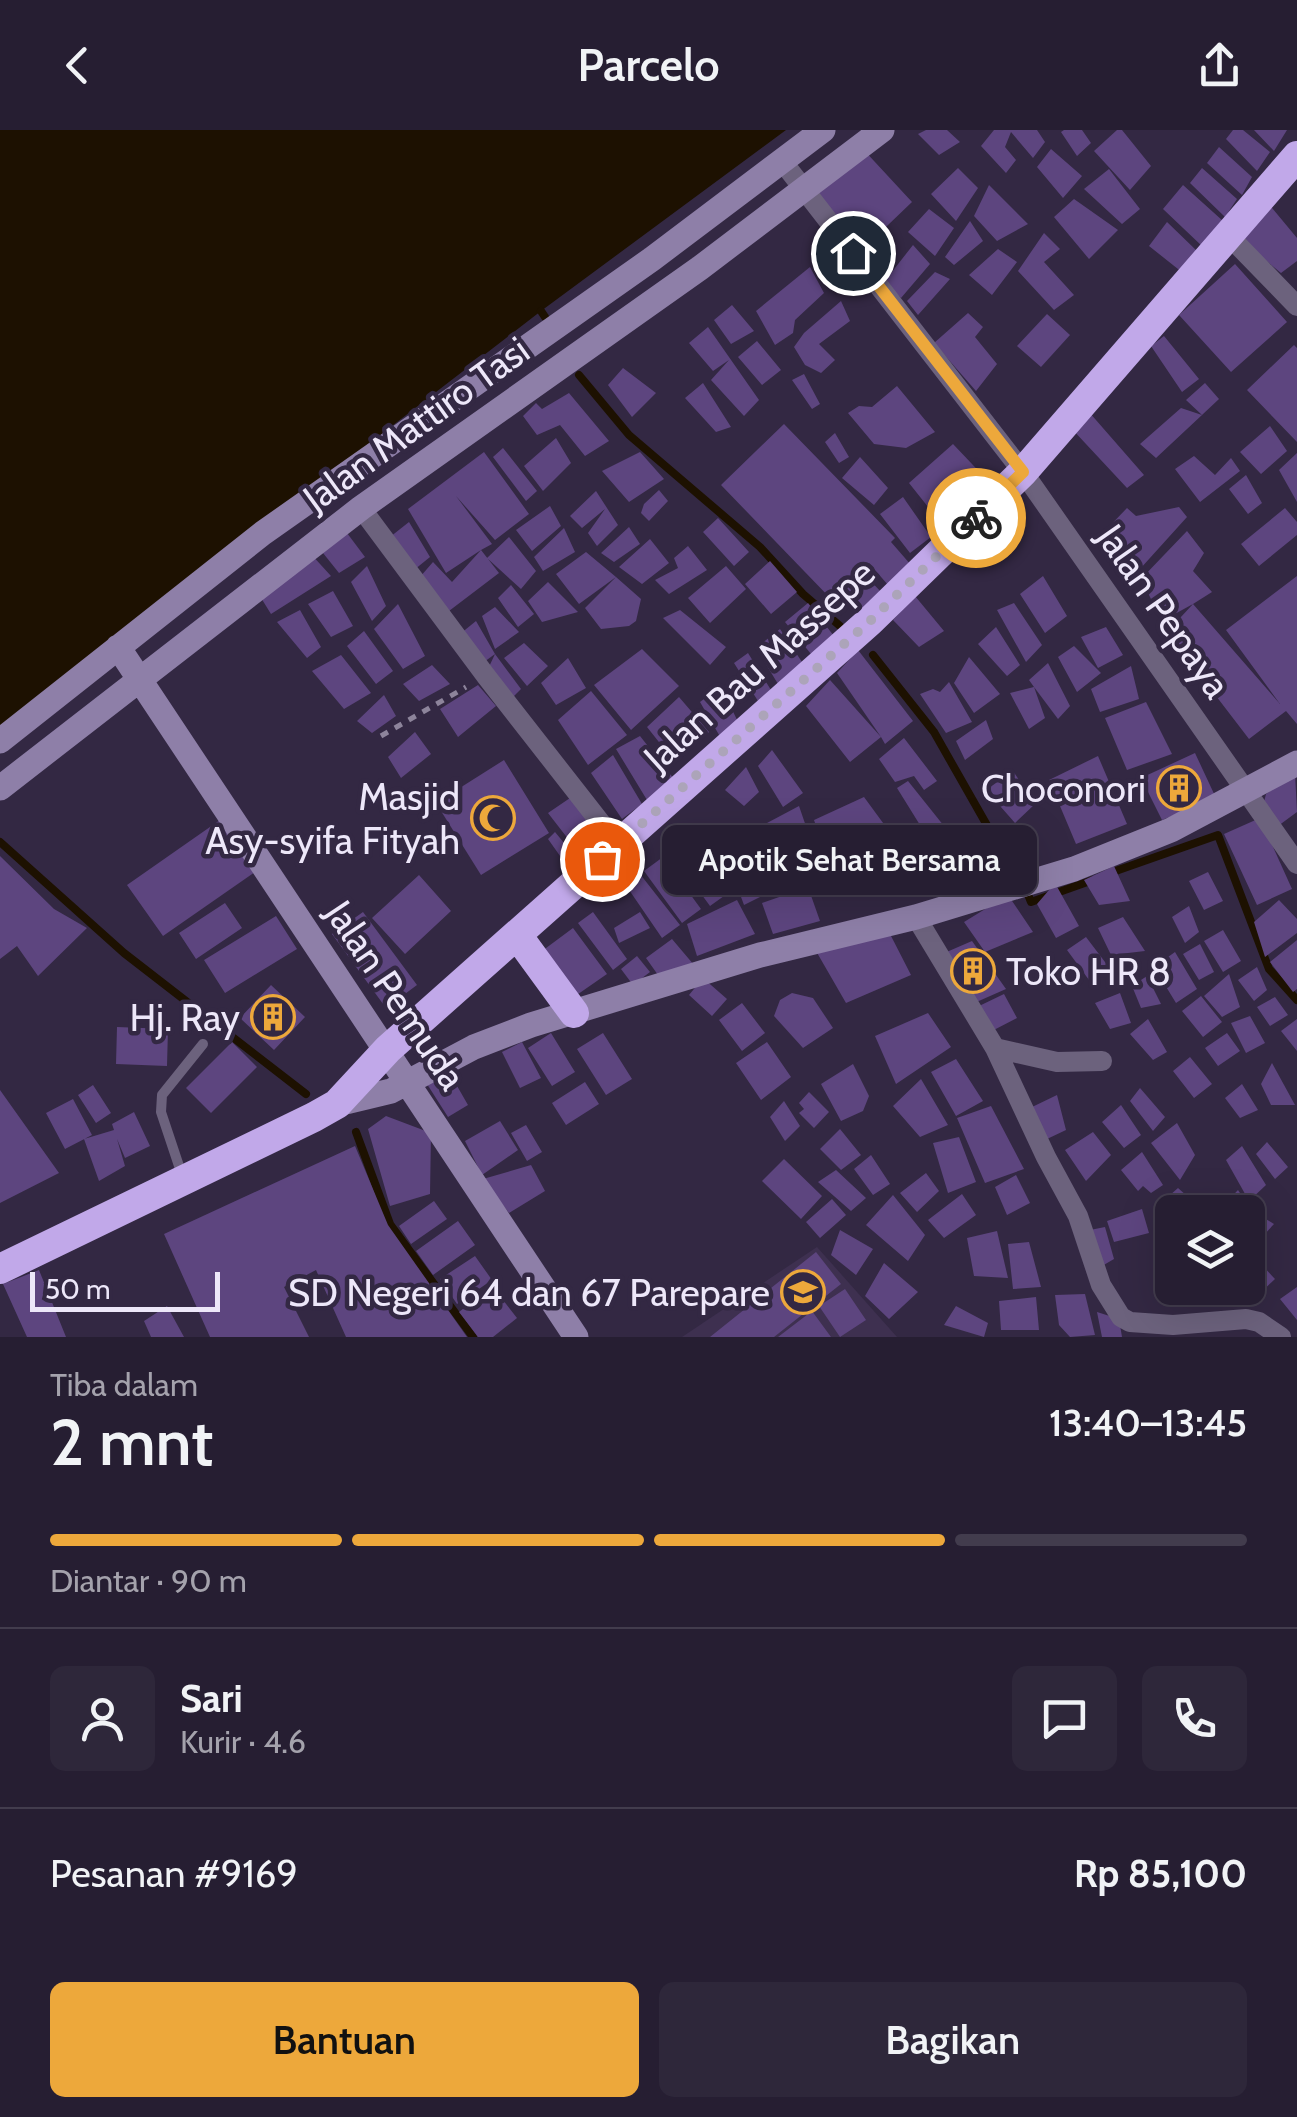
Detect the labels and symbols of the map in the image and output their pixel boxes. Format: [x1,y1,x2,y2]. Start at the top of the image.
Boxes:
pin [811,211,896,296]
street label: Jalan Mattiro Tasi [293,326,538,522]
courier [926,468,1026,568]
street label: Jalan Pepaya [1087,514,1241,707]
street label: Jalan Bau Massepe [633,549,884,782]
place label: Choconori [981,765,1146,812]
building icon: Choconori [1156,765,1202,811]
place label: Masjid Asy-syifa Fityah [205,773,460,864]
mosque icon: Masjid Asy-syifa Fityah [470,795,516,841]
pin [560,817,645,902]
callout: Apotik Sehat Bersama [662,824,1037,894]
street label: Jalan Pemuda [315,891,476,1098]
building icon: Toko HR 8 [950,948,996,994]
place label: Toko HR 8 [1006,948,1171,995]
place label: Hj. Ray [130,994,240,1041]
building icon: Hj. Ray [250,994,296,1040]
scale bar [30,1267,220,1312]
place label: SD Negeri 64 dan 67 Parepare [288,1269,770,1316]
school or university icon: SD Negeri 64 dan 67 Parepare [780,1269,826,1315]

